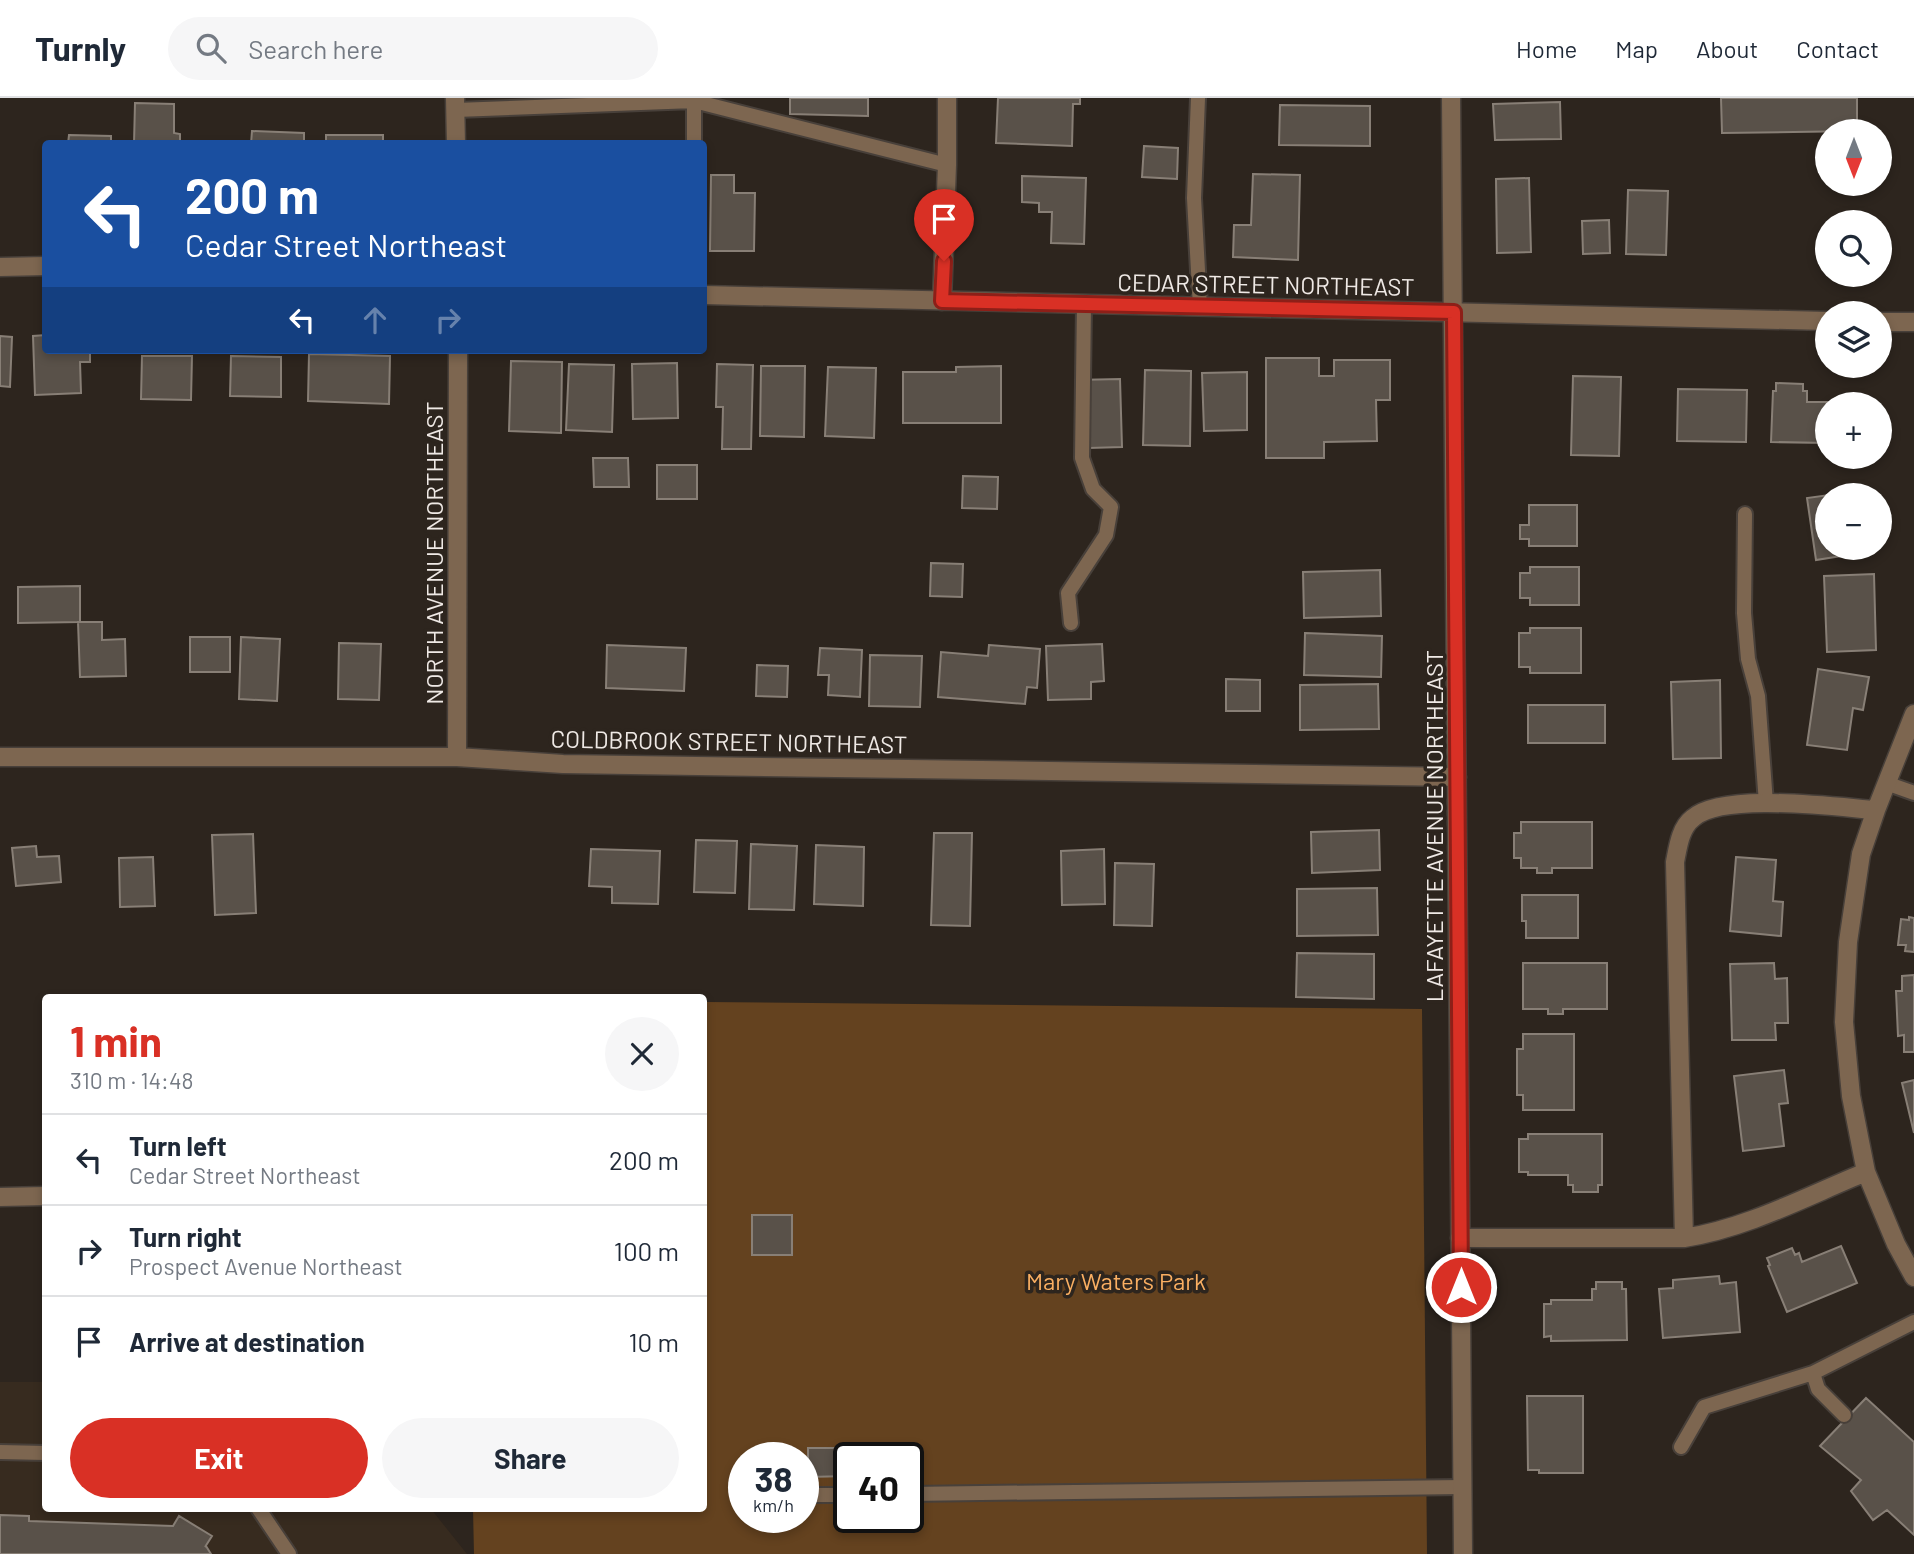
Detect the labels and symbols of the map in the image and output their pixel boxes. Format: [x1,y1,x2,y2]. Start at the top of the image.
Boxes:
north arrow [1815,119,1892,196]
pin [914,189,974,261]
street label: CEDAR STREET NORTHEAST [1117,267,1415,301]
street label: NORTH AVENUE NORTHEAST [419,401,448,705]
street label: LAFAYETTE AVENUE NORTHEAST [1419,650,1448,1002]
street label: COLDBROOK STREET NORTHEAST [550,723,908,759]
position arrow [1424,1250,1498,1324]
park label: Mary Waters Park [1026,1266,1206,1295]
speed limit sign: 40 [833,1442,924,1533]

